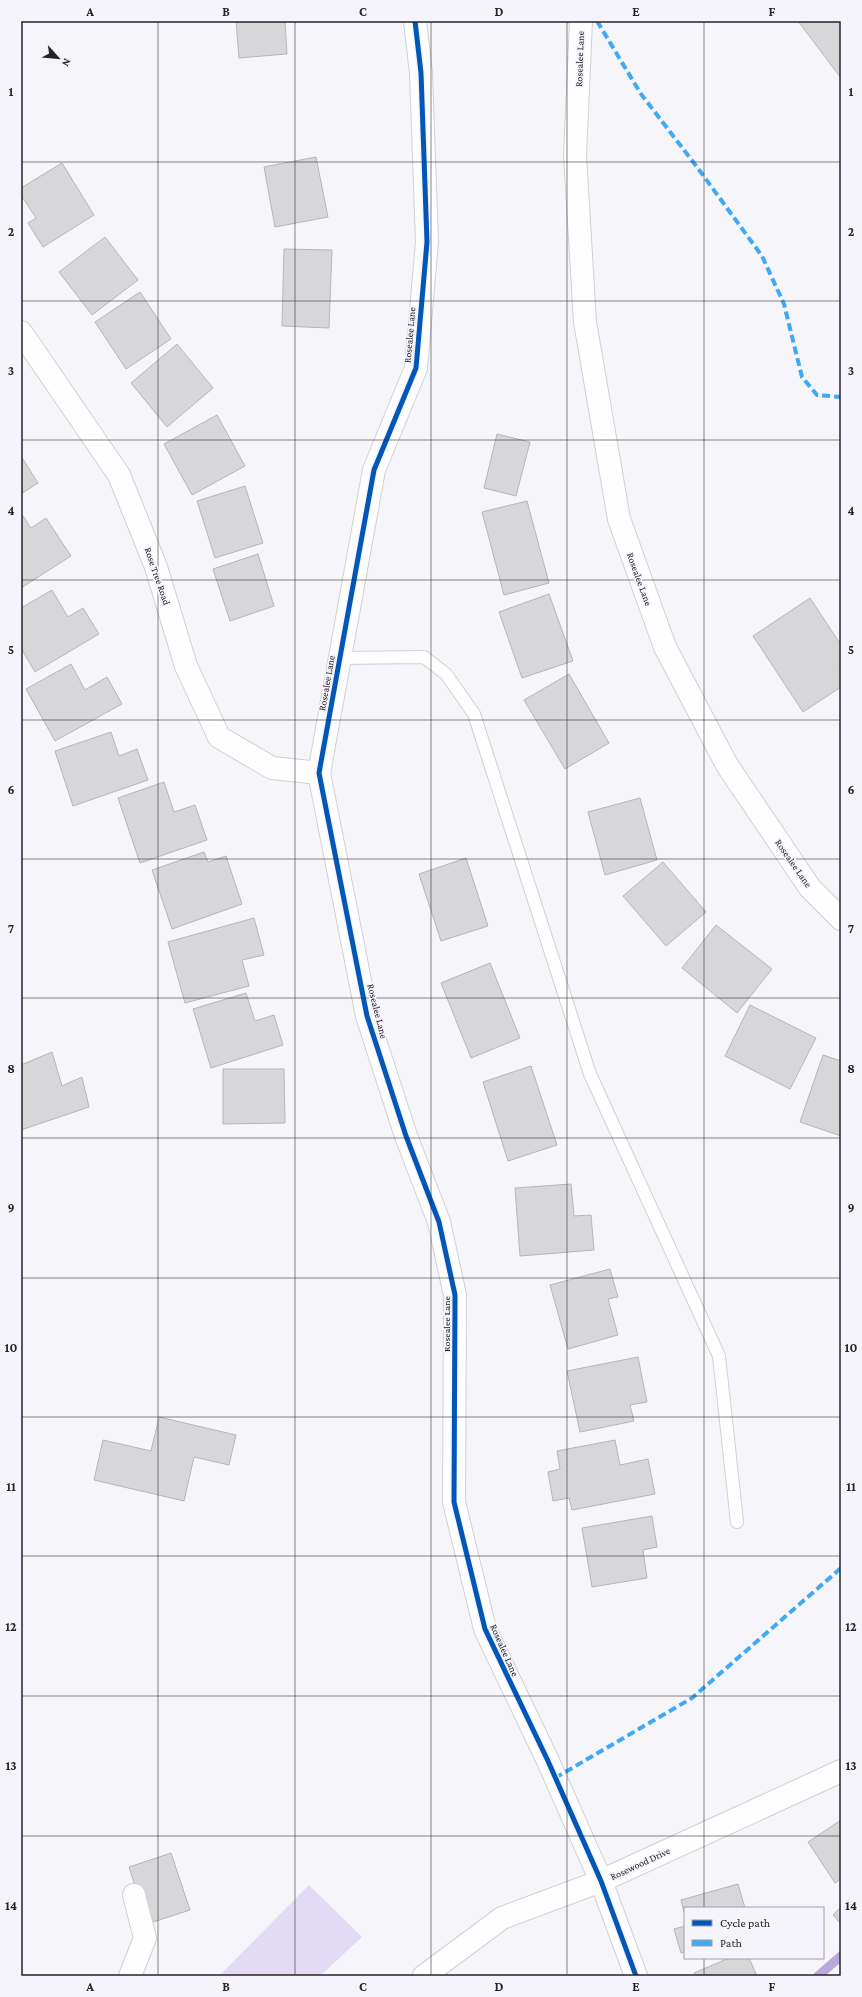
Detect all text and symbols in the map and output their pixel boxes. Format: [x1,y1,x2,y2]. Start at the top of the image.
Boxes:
text: A [85,4,94,19]
text: B [222,4,230,19]
text: C [359,4,367,19]
text: D [495,4,504,19]
text: E [632,4,640,19]
text: F [769,4,776,19]
street label: Rosealee Lane [573,30,586,87]
north arrow [38,38,78,78]
text: N [60,56,74,69]
text: 1 [9,84,14,99]
text: 1 [849,84,854,99]
text: 2 [8,224,15,239]
text: 2 [848,224,855,239]
street label: Rosealee Lane [402,306,417,363]
text: 3 [8,363,14,378]
text: 3 [848,363,854,378]
text: 4 [7,503,15,518]
text: 4 [847,503,855,518]
street label: Rose Tree Road [143,546,173,607]
street label: Rosealee Lane [625,551,654,608]
text: 5 [8,642,14,657]
text: 5 [848,642,854,657]
street label: Rosealee Lane [316,654,337,712]
text: 6 [7,782,15,797]
text: 6 [847,782,855,797]
street label: Rosealee Lane [773,837,815,890]
text: 7 [8,921,14,936]
text: 7 [848,921,854,936]
street label: Rosealee Lane [365,983,390,1040]
text: 8 [7,1061,15,1076]
text: 8 [847,1061,855,1076]
text: 9 [7,1200,15,1215]
text: 9 [847,1200,855,1215]
street label: Rosealee Lane [441,1295,452,1352]
text: 10 [5,1340,17,1355]
text: 10 [845,1340,857,1355]
text: 11 [6,1479,16,1494]
text: 11 [846,1479,856,1494]
text: 12 [5,1619,17,1634]
text: 12 [845,1619,857,1634]
street label: Rosealee Lane [488,1622,521,1679]
text: 13 [5,1758,17,1773]
text: 13 [845,1758,857,1773]
street label: Rosewood Drive [609,1845,672,1882]
text: 14 [5,1898,17,1913]
text: 14 [845,1898,857,1913]
legend [684,1907,824,1959]
text: Cycle path [720,1916,771,1930]
text: Path [720,1936,742,1950]
text: A [85,1979,94,1994]
text: B [222,1979,230,1994]
text: C [359,1979,367,1994]
text: D [495,1979,504,1994]
text: E [632,1979,640,1994]
text: F [769,1979,776,1994]

